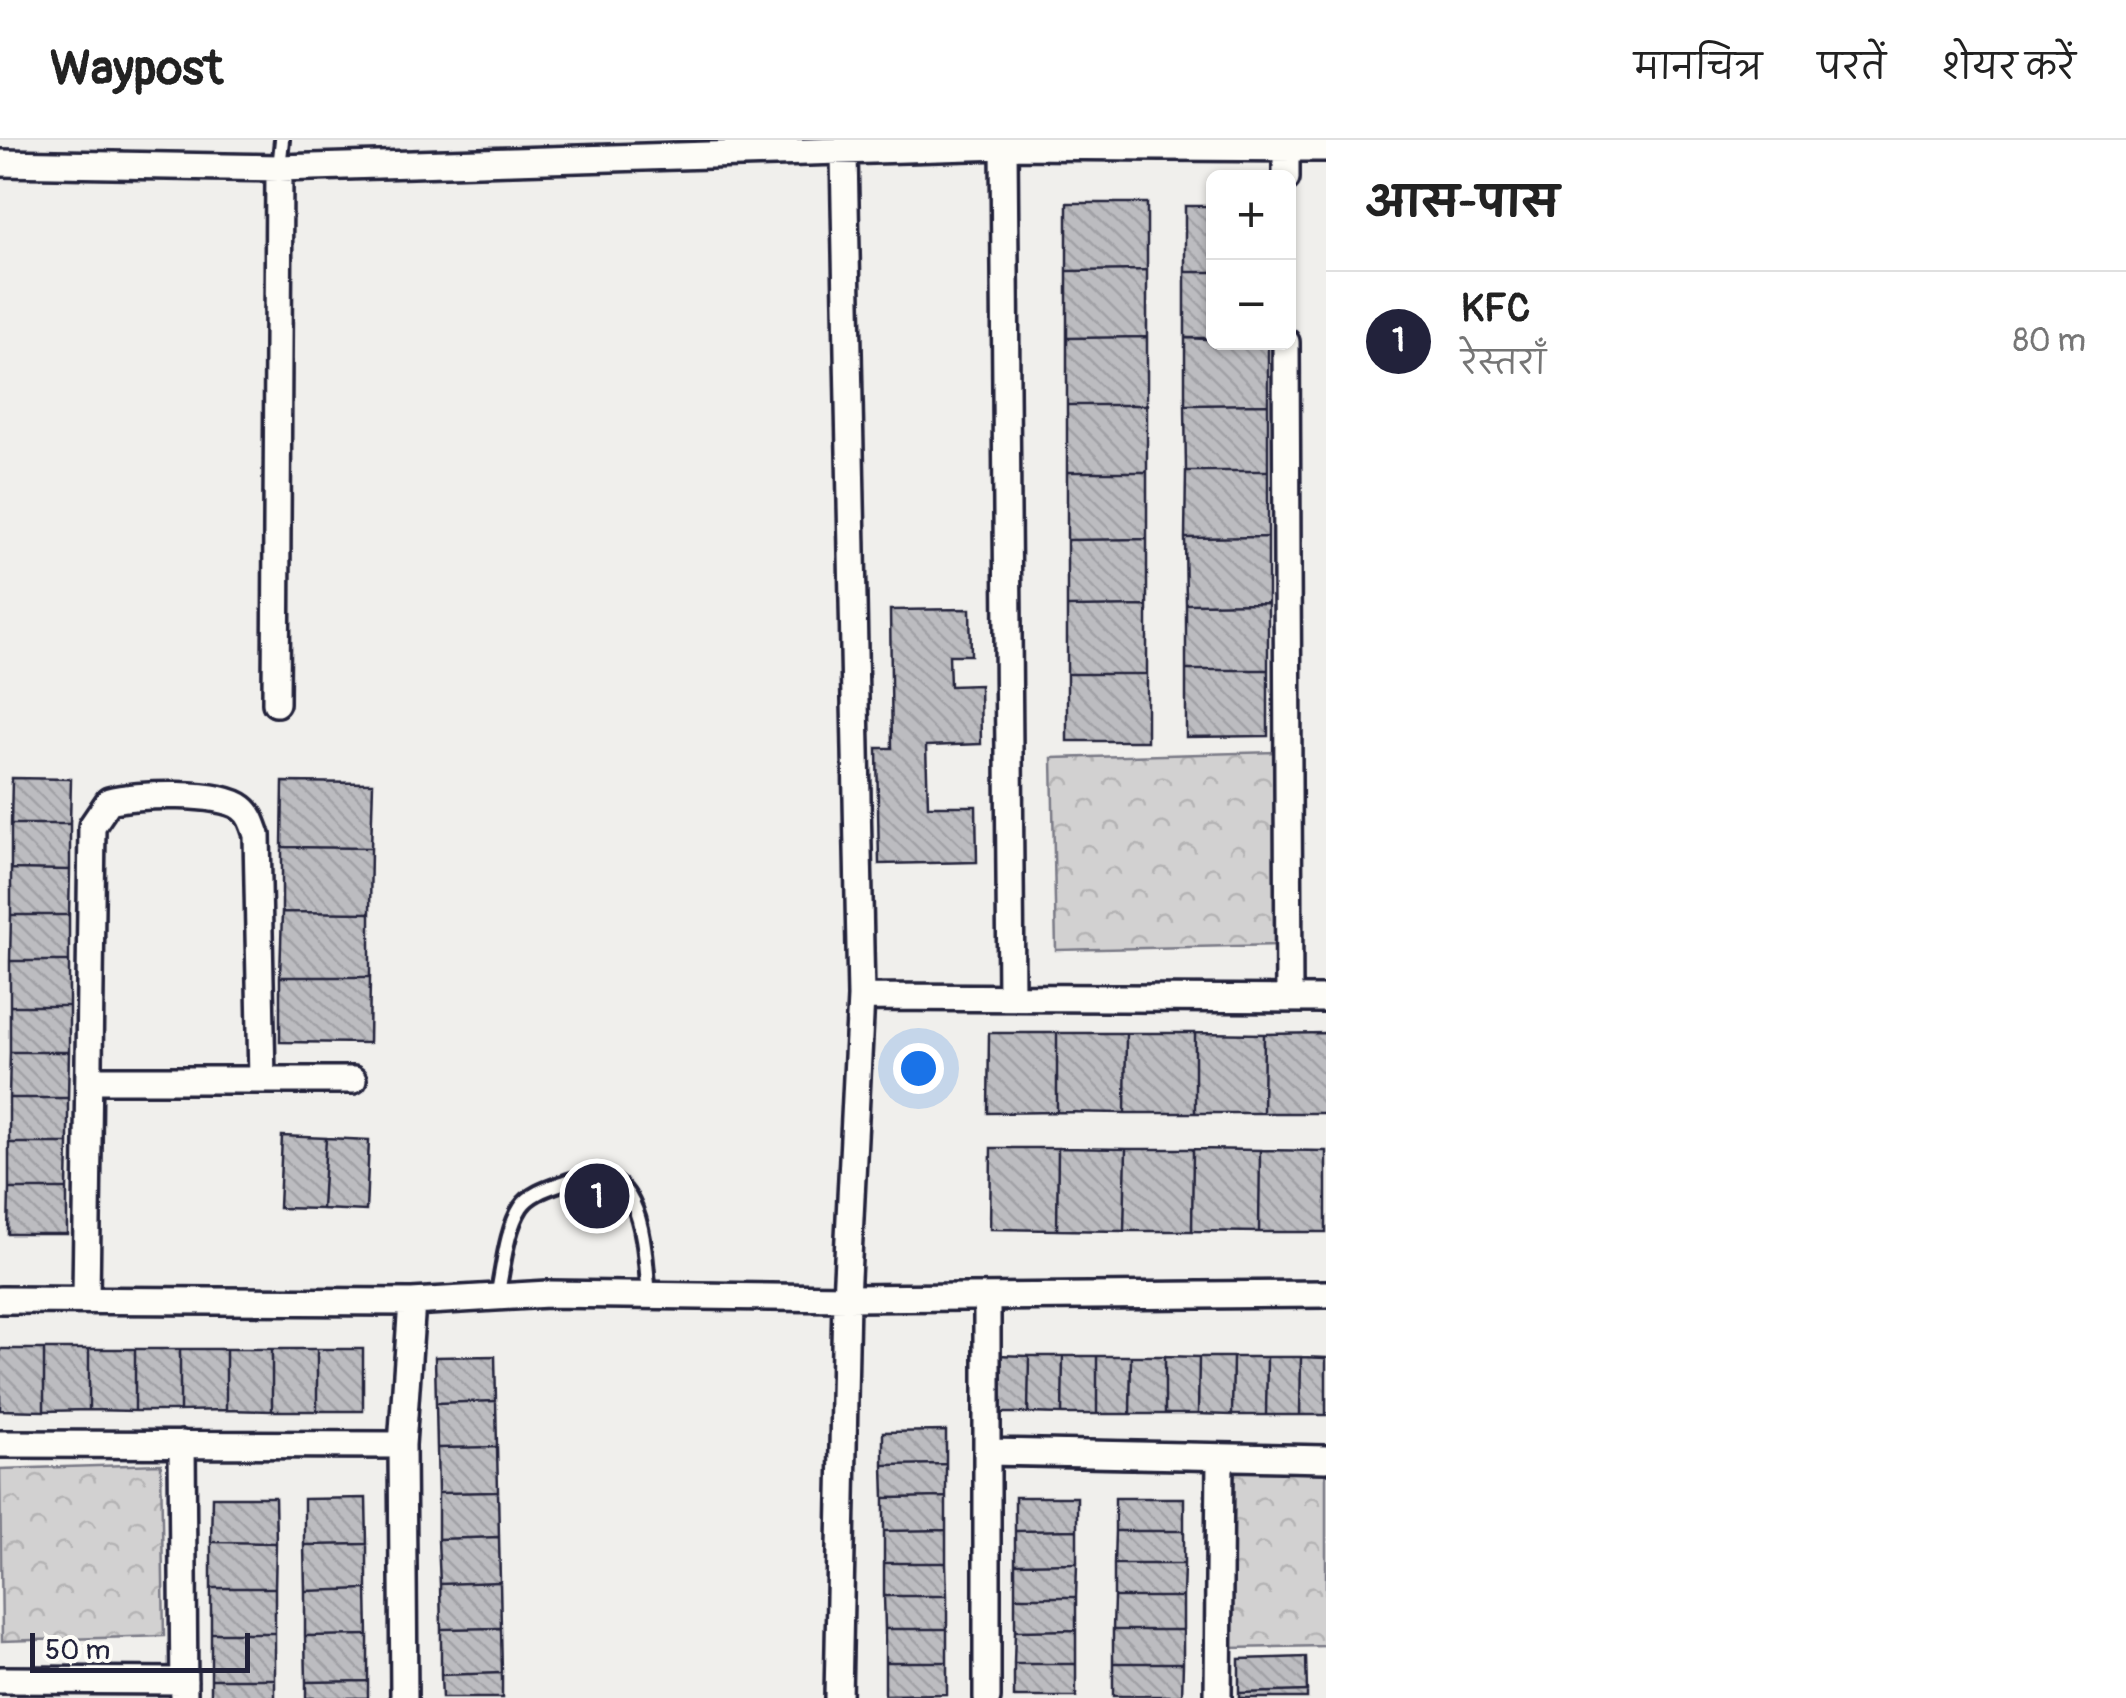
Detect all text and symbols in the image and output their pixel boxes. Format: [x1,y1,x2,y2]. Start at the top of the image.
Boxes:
text: Waypost [50,39,223,99]
text: मानचित्र [1634,46,1762,90]
text: परतें [1817,46,1886,90]
text: शेयर करें [1941,46,2076,90]
map controls [1206,170,1296,350]
button: + [1206,170,1296,260]
text: आस-पास [1366,177,1559,229]
button: − [1206,260,1296,350]
text: KFC [1461,285,1530,333]
text: 1 [1392,321,1405,361]
text: 80 m [2013,321,2086,361]
text: रेस्तराँ [1461,344,1546,384]
your location [893,1043,944,1094]
pin: 1 [564,1158,630,1234]
scale bar [30,1628,250,1672]
text: 50 m [45,1633,110,1668]

